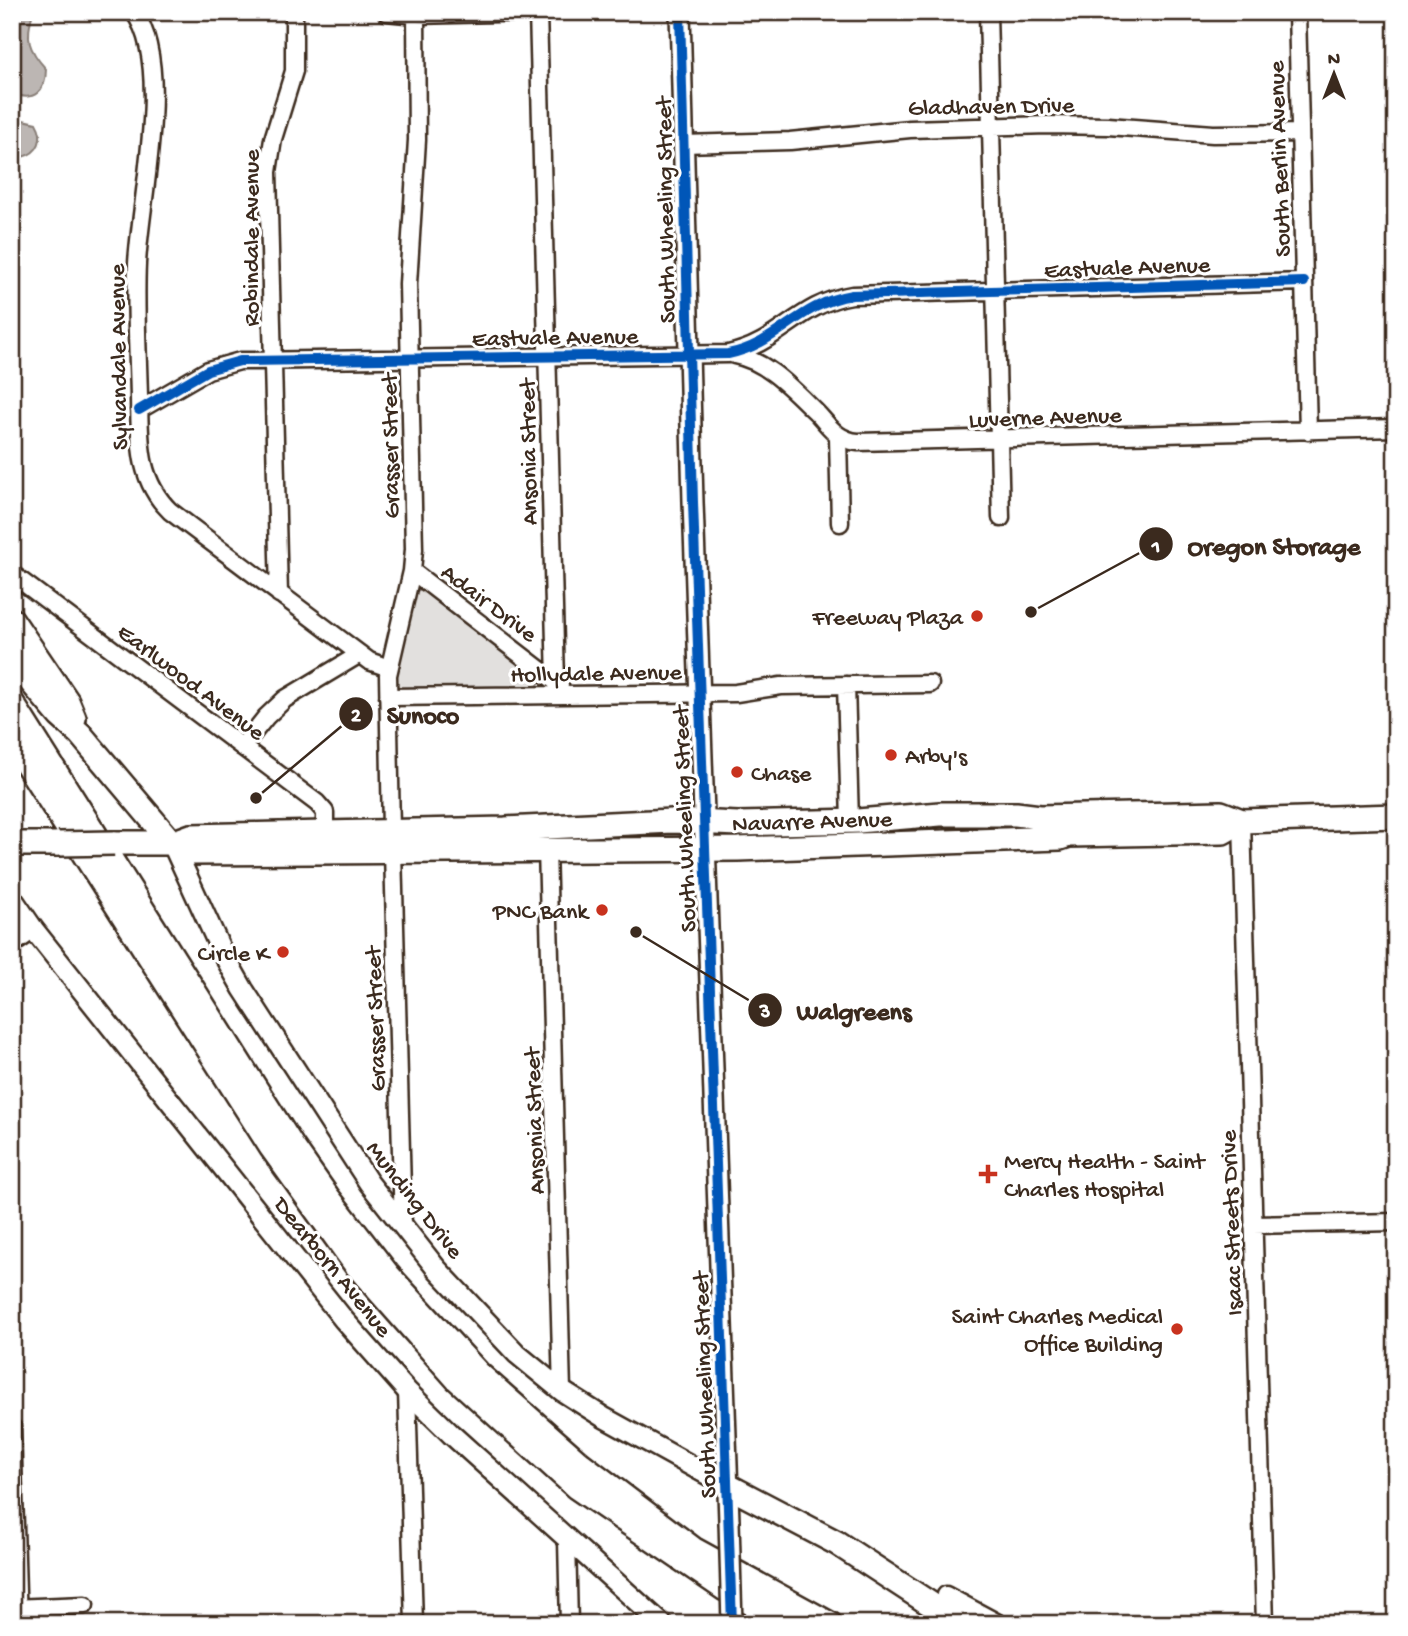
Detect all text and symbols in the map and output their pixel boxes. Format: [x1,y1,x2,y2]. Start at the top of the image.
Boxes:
north arrow [1300,38,1370,108]
text: N [1328,49,1340,72]
street label: South Berlin Avenue [1264,60,1299,257]
street label: Gladhaven Drive [908,93,1075,124]
street label: South Wheeling Street [651,94,684,323]
street label: Robindale Avenue [239,149,268,327]
street label: Eastvale Avenue [1043,252,1211,287]
street label: Sylvandale Avenue [104,263,137,450]
street label: Eastvale Avenue [472,324,639,355]
street label: Grasser Street [377,371,408,519]
street label: Ansonia Street [515,376,546,525]
street label: Luverne Avenue [968,402,1123,437]
callout: Oregon Storage [1138,521,1374,568]
text: Oregon Storage [1187,534,1362,565]
text: 1 [1151,536,1160,561]
street label: Adair Drive [434,559,542,651]
place label: Freeway Plaza [811,605,964,634]
marker: Freeway Plaza [969,608,985,624]
street label: Earlwood Avenue [110,619,270,749]
street label: Hollydale Avenue [510,659,683,691]
callout: Sunoco [338,690,474,737]
text: Sunoco [387,703,460,734]
street label: South Wheeling Street [668,703,705,933]
text: 2 [351,705,362,730]
place label: Arby's [905,744,968,773]
marker: Arby's [883,747,899,763]
place label: Chase [751,761,812,790]
marker: Chase [729,764,745,780]
street label: Navarre Avenue [732,806,893,841]
place label: PNC Bank [492,899,590,928]
marker: PNC Bank [594,902,610,918]
place label: Circle K [198,941,272,970]
marker: Circle K [275,944,291,960]
street label: Grasser Street [360,944,395,1092]
callout: Walgreens [748,986,926,1033]
text: Walgreens [795,999,913,1030]
text: 3 [759,1001,771,1026]
street label: Ansonia Street [519,1045,554,1195]
street label: Isaac Streets Drive [1216,1129,1251,1316]
street label: Munding Drive [358,1136,469,1266]
place label: Mercy Health - Saint Charles Hospital [1004,1149,1207,1206]
marker: Mercy Health - Saint Charles Hospital [978,1164,998,1184]
street label: Dearborn Avenue [264,1190,397,1345]
street label: South Wheeling Street [688,1269,725,1499]
place label: Saint Charles Medical Office Building [951,1304,1163,1361]
marker: Saint Charles Medical Office Building [1169,1321,1185,1337]

